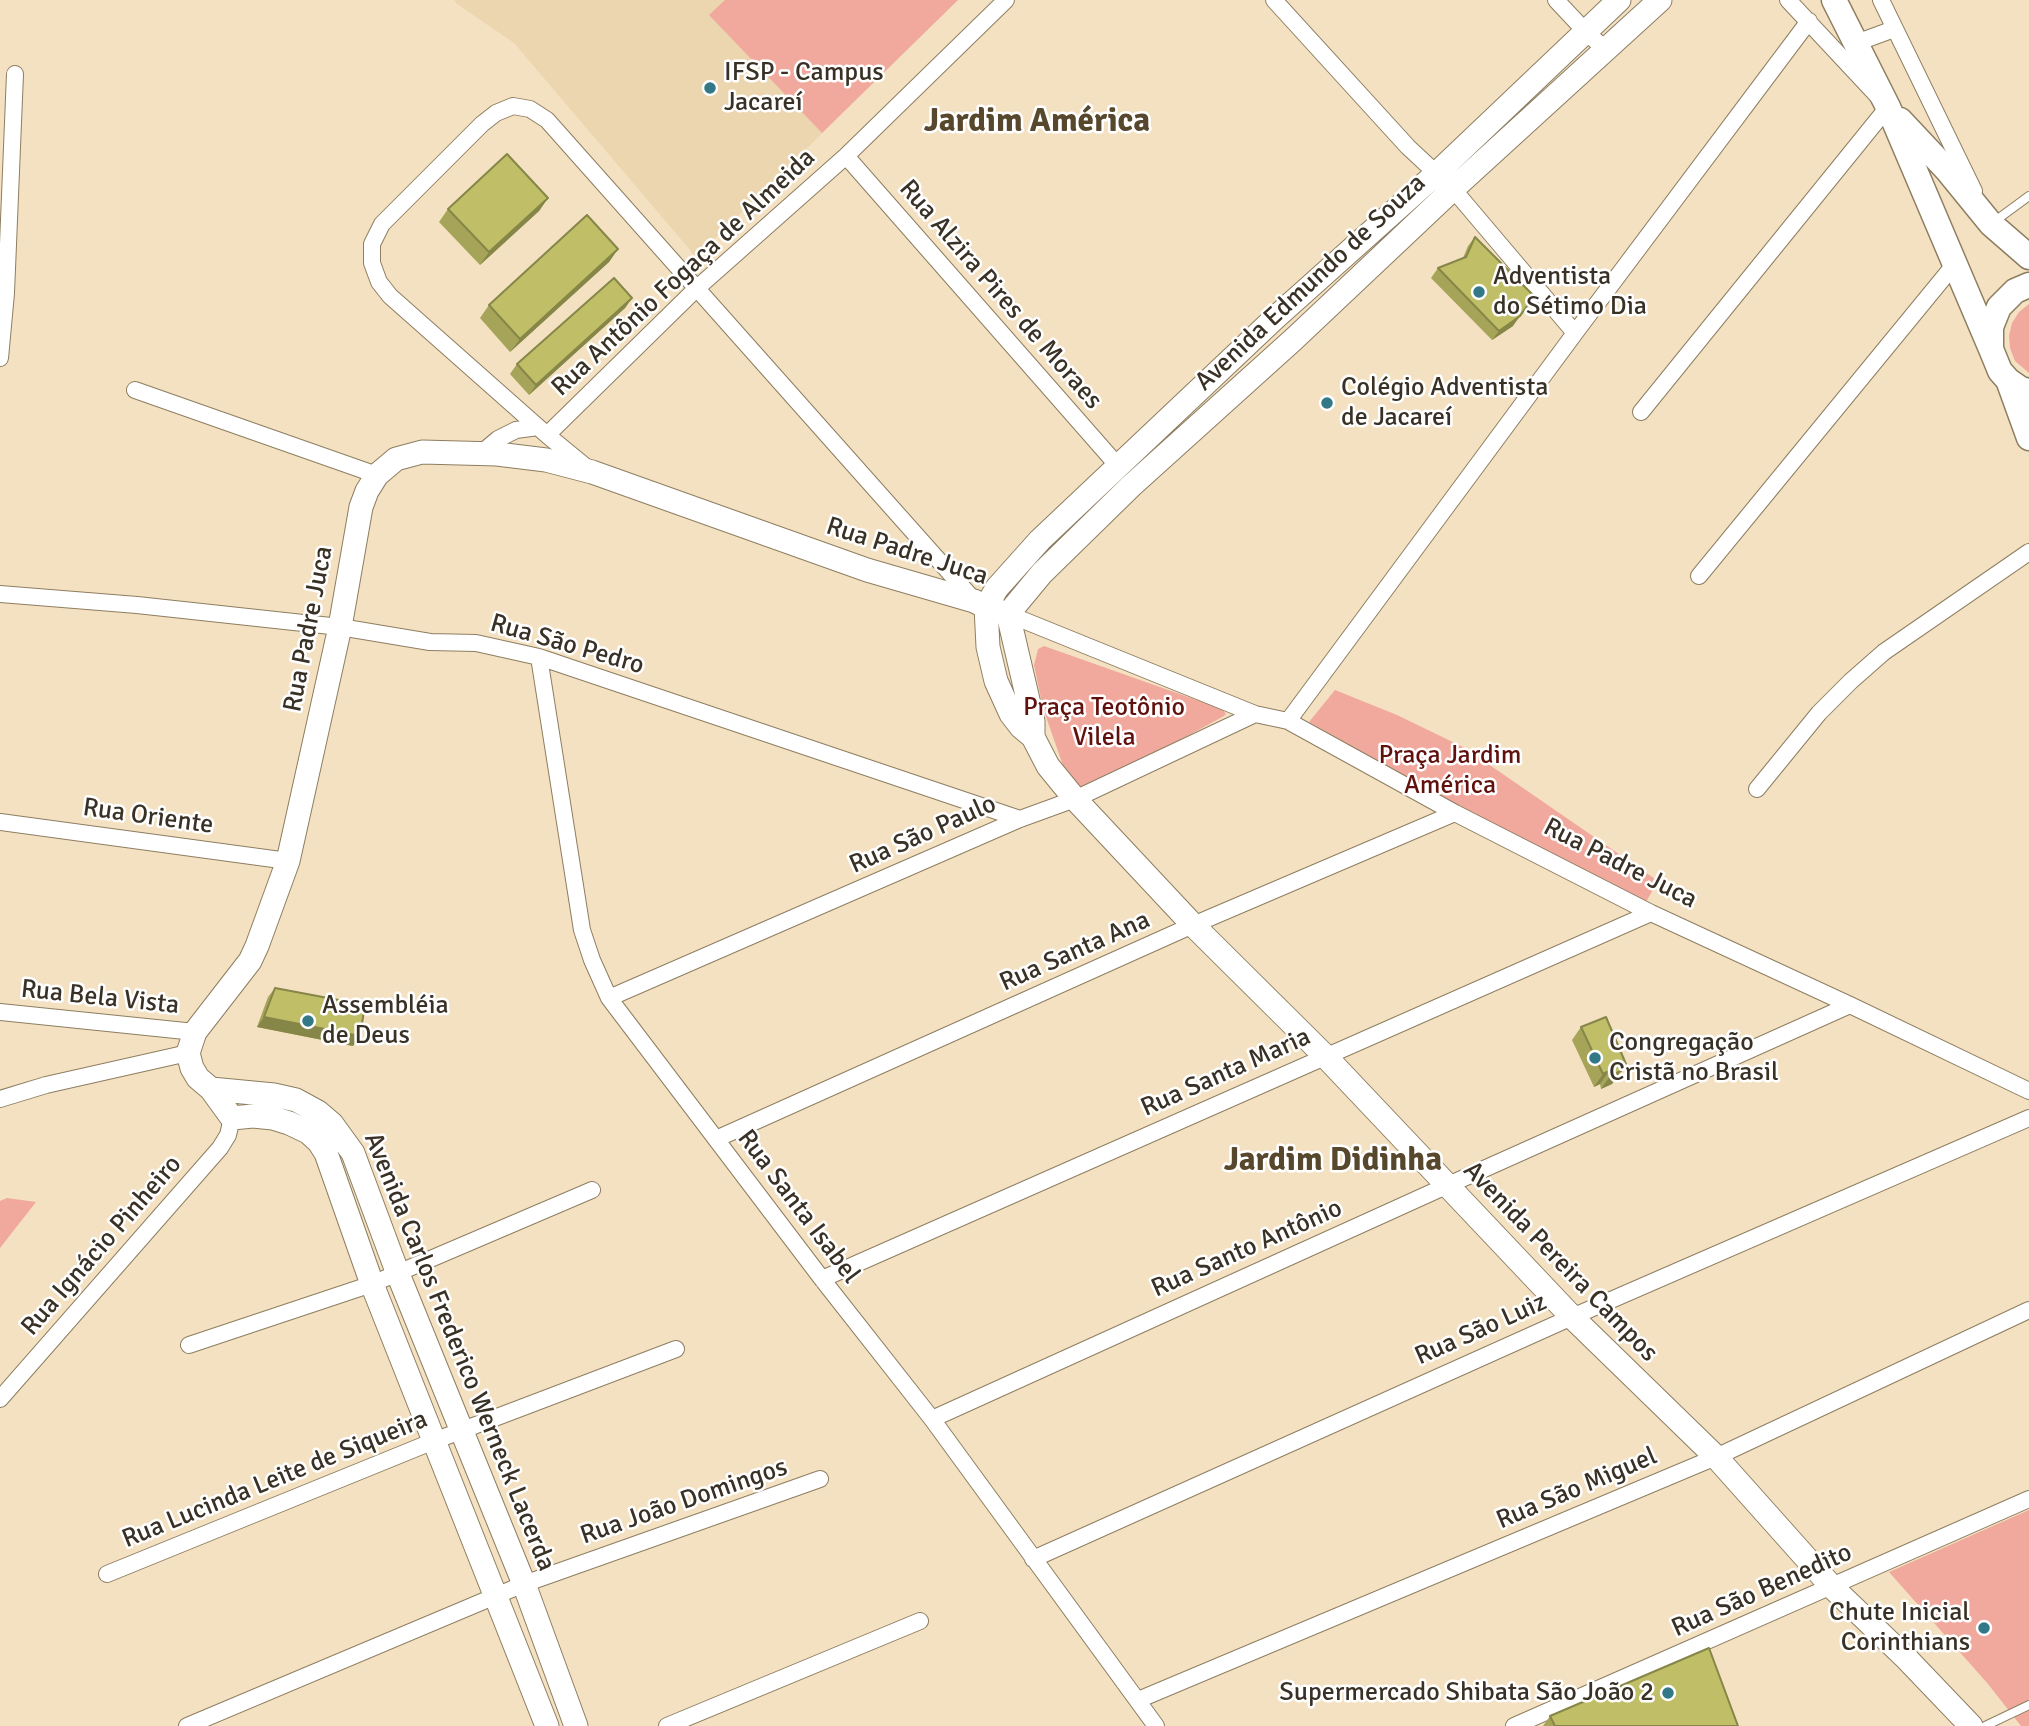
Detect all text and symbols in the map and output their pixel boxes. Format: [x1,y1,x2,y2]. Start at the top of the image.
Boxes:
place label: IFSP - Campus Jacareí [724,57,884,119]
marker: IFSP - Campus Jacareí [702,80,718,96]
district label: Jardim América [924,102,1150,142]
street label: Rua Antônio Fogaça de Almeida [546,143,822,403]
street label: Avenida Edmundo de Souza [1189,168,1433,398]
street label: Rua Alzira Pires de Moraes [892,174,1108,416]
place label: Adventista do Sétimo Dia [1493,261,1647,322]
marker: Adventista do Sétimo Dia [1471,284,1487,300]
place label: Colégio Adventista de Jacareí [1341,372,1549,434]
marker: Colégio Adventista de Jacareí [1319,395,1335,411]
street label: Rua Padre Juca [822,511,992,593]
street label: Rua Padre Juca [278,543,340,715]
street label: Rua São Pedro [487,608,647,682]
park label: Praça Teotônio Vilela [1023,692,1185,754]
park label: Praça Jardim América [1379,740,1521,802]
street label: Rua São Paulo [845,789,1001,881]
street label: Rua Oriente [81,792,215,842]
street label: Rua Padre Juca [1538,812,1702,916]
street label: Rua Santa Ana [995,905,1155,999]
street label: Rua Bela Vista [19,974,181,1022]
place label: Assembléia de Deus [322,990,449,1052]
marker: Assembléia de Deus [300,1013,316,1029]
street label: Rua Santa Maria [1136,1022,1316,1124]
place label: Congregação Cristã no Brasil [1609,1027,1779,1088]
marker: Congregação Cristã no Brasil [1587,1050,1603,1066]
street label: Rua Santa Isabel [730,1124,866,1290]
street label: Avenida Carlos Frederico Werneck Lacerda [356,1128,562,1576]
district label: Jardim Didinha [1224,1141,1442,1181]
street label: Rua Ignácio Pinheiro [15,1150,189,1342]
street label: Avenida Pereira Campos [1456,1155,1664,1369]
street label: Rua Santo Antônio [1147,1193,1347,1305]
street label: Rua São Luiz [1410,1287,1552,1373]
street label: Rua Lucinda Leite de Siqueira [118,1404,432,1556]
street label: Rua São Miguel [1492,1441,1662,1537]
street label: Rua João Domingos [577,1452,791,1552]
street label: Rua São Benedito [1667,1537,1857,1645]
place label: Chute Inicial Corinthians [1829,1597,1970,1658]
marker: Chute Inicial Corinthians [1976,1620,1992,1636]
place label: Supermercado Shibata São João 2 [1279,1677,1654,1709]
marker: Supermercado Shibata São João 2 [1660,1685,1676,1701]

